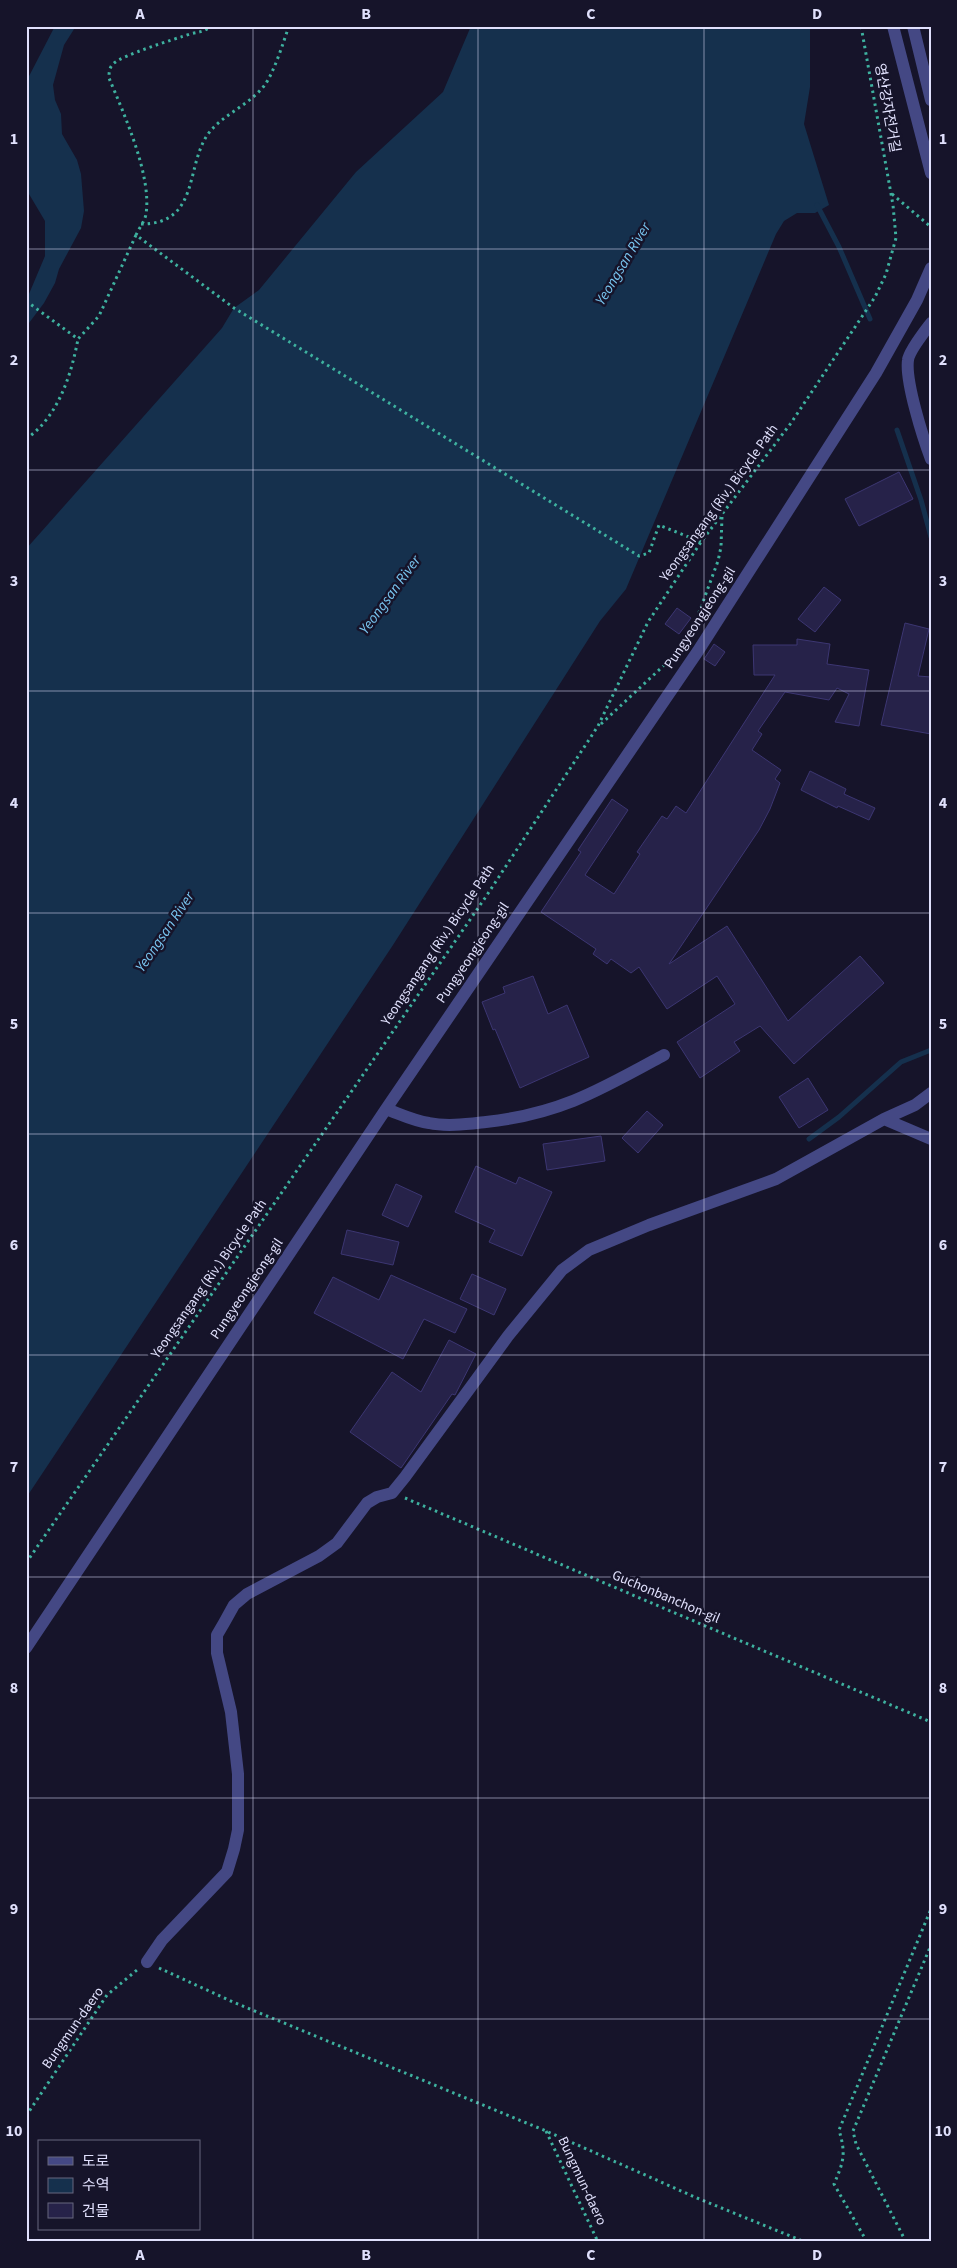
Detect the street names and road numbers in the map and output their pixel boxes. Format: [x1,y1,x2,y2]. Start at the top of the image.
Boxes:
street label: 영산강자전거길 [869,62,905,154]
street label: Yeongsangang (Riv.) Bicycle Path [654,420,783,587]
street label: Pungyeongjeong-gil [660,563,741,673]
street label: Yeongsangang (Riv.) Bicycle Path [376,860,500,1030]
street label: Pungyeongjeong-gil [432,898,514,1007]
street label: Yeongsangang (Riv.) Bicycle Path [146,1195,272,1364]
street label: Pungyeongjeong-gil [206,1234,288,1343]
street label: Guchonbanchon-gil [609,1565,723,1629]
street label: Bungmun-daero [37,1983,109,2073]
street label: Bungmun-daero [553,2133,611,2229]

